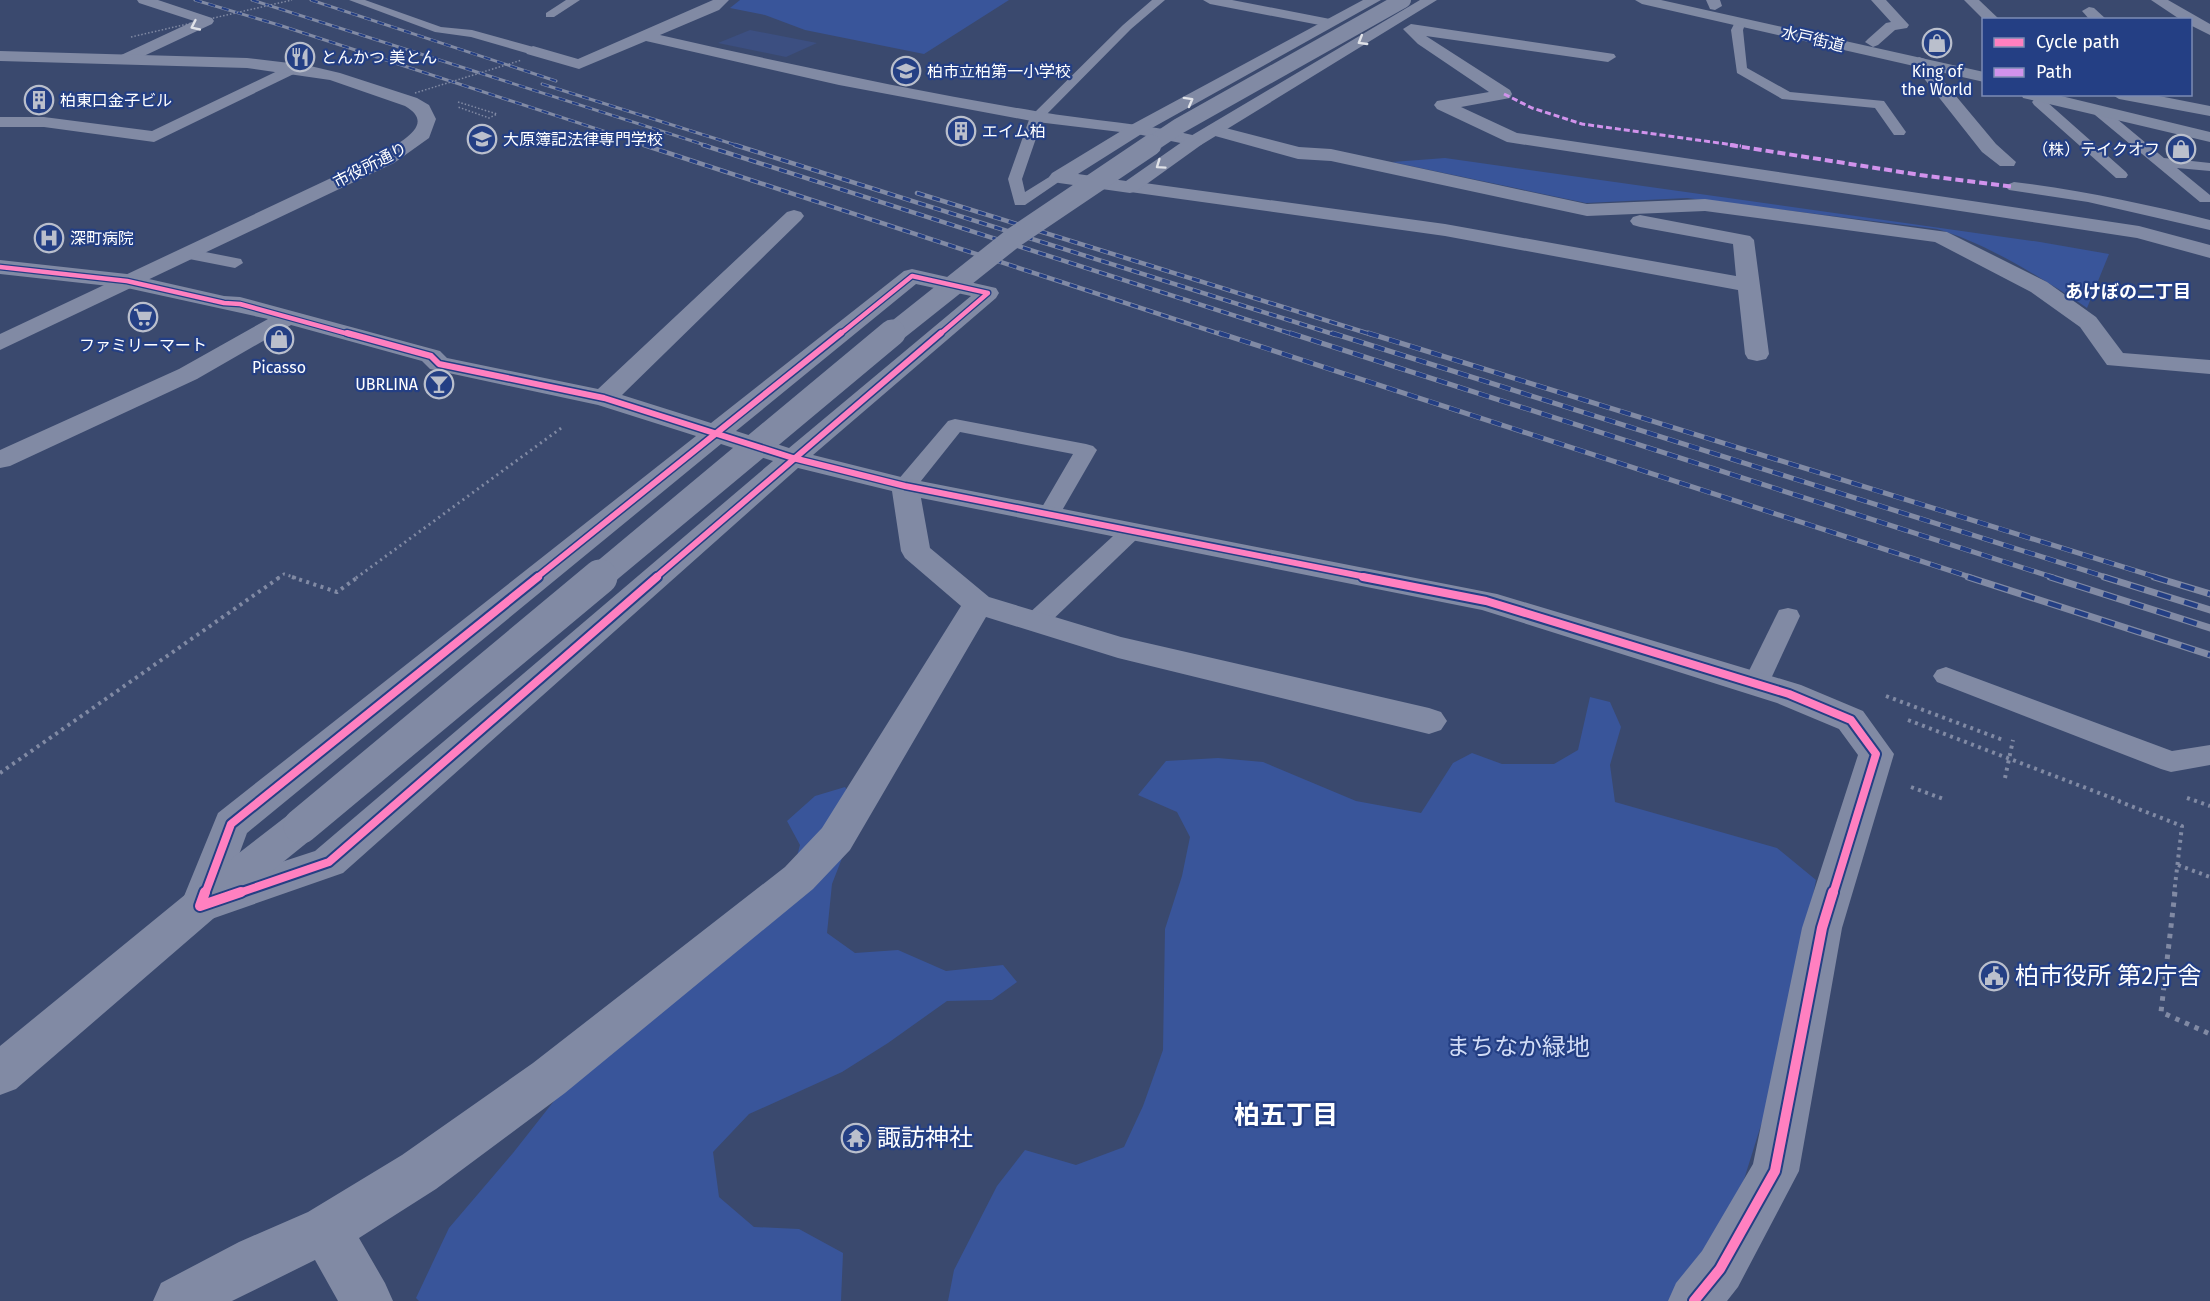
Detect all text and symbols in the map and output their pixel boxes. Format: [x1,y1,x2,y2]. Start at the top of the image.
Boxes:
legend [1982,18,2192,96]
one-way arrow [191,19,202,31]
street label: 水戸街道 [1780,23,1846,55]
shop icon: King of the World [1921,27,1953,59]
text: Cycle path [2036,31,2120,53]
one-way arrow [1358,34,1368,45]
restaurant icon: とんかつ 美とん [284,41,316,73]
place label: とんかつ 美とん [321,48,437,67]
school or university icon: 柏市立柏第一小学校 [890,55,922,87]
text: Path [2036,61,2072,83]
place label: 柏市立柏第一小学校 [927,62,1071,81]
place label: King of the World [1902,62,1972,99]
building icon: 柏東口金子ビル [23,84,55,116]
place label: 柏東口金子ビル [60,91,172,110]
one-way arrow [1182,97,1193,108]
building icon: エイム柏 [945,115,977,147]
place label: エイム柏 [982,122,1046,141]
school or university icon: 大原簿記法律専門学校 [466,123,498,155]
place label: 大原簿記法律専門学校 [503,130,663,149]
shop icon: （株）テイクオフ [2165,133,2197,165]
street label: 市役所通り [330,138,410,192]
place label: （株）テイクオフ [2032,140,2160,159]
one-way arrow [1156,158,1167,169]
hospital icon: 深町病院 [33,222,65,254]
place label: 深町病院 [70,229,134,248]
district label: あけぼの二丁目 [2065,281,2191,303]
supermarket icon: ファミリーマート [127,301,159,333]
shop icon: Picasso [263,323,295,355]
place label: ファミリーマート [79,336,207,355]
place label: Picasso [252,358,306,377]
bar icon: UBRLINA [423,368,455,400]
place label: UBRLINA [355,375,419,394]
public building icon: 柏市役所 第2庁舎 [1978,960,2010,992]
place label: 柏市役所 第2庁舎 [2015,962,2201,990]
park label: まちなか緑地 [1446,1033,1590,1061]
district label: 柏五丁目 [1234,1100,1338,1131]
temple icon: 諏訪神社 [840,1122,872,1154]
place label: 諏訪神社 [877,1124,973,1152]

